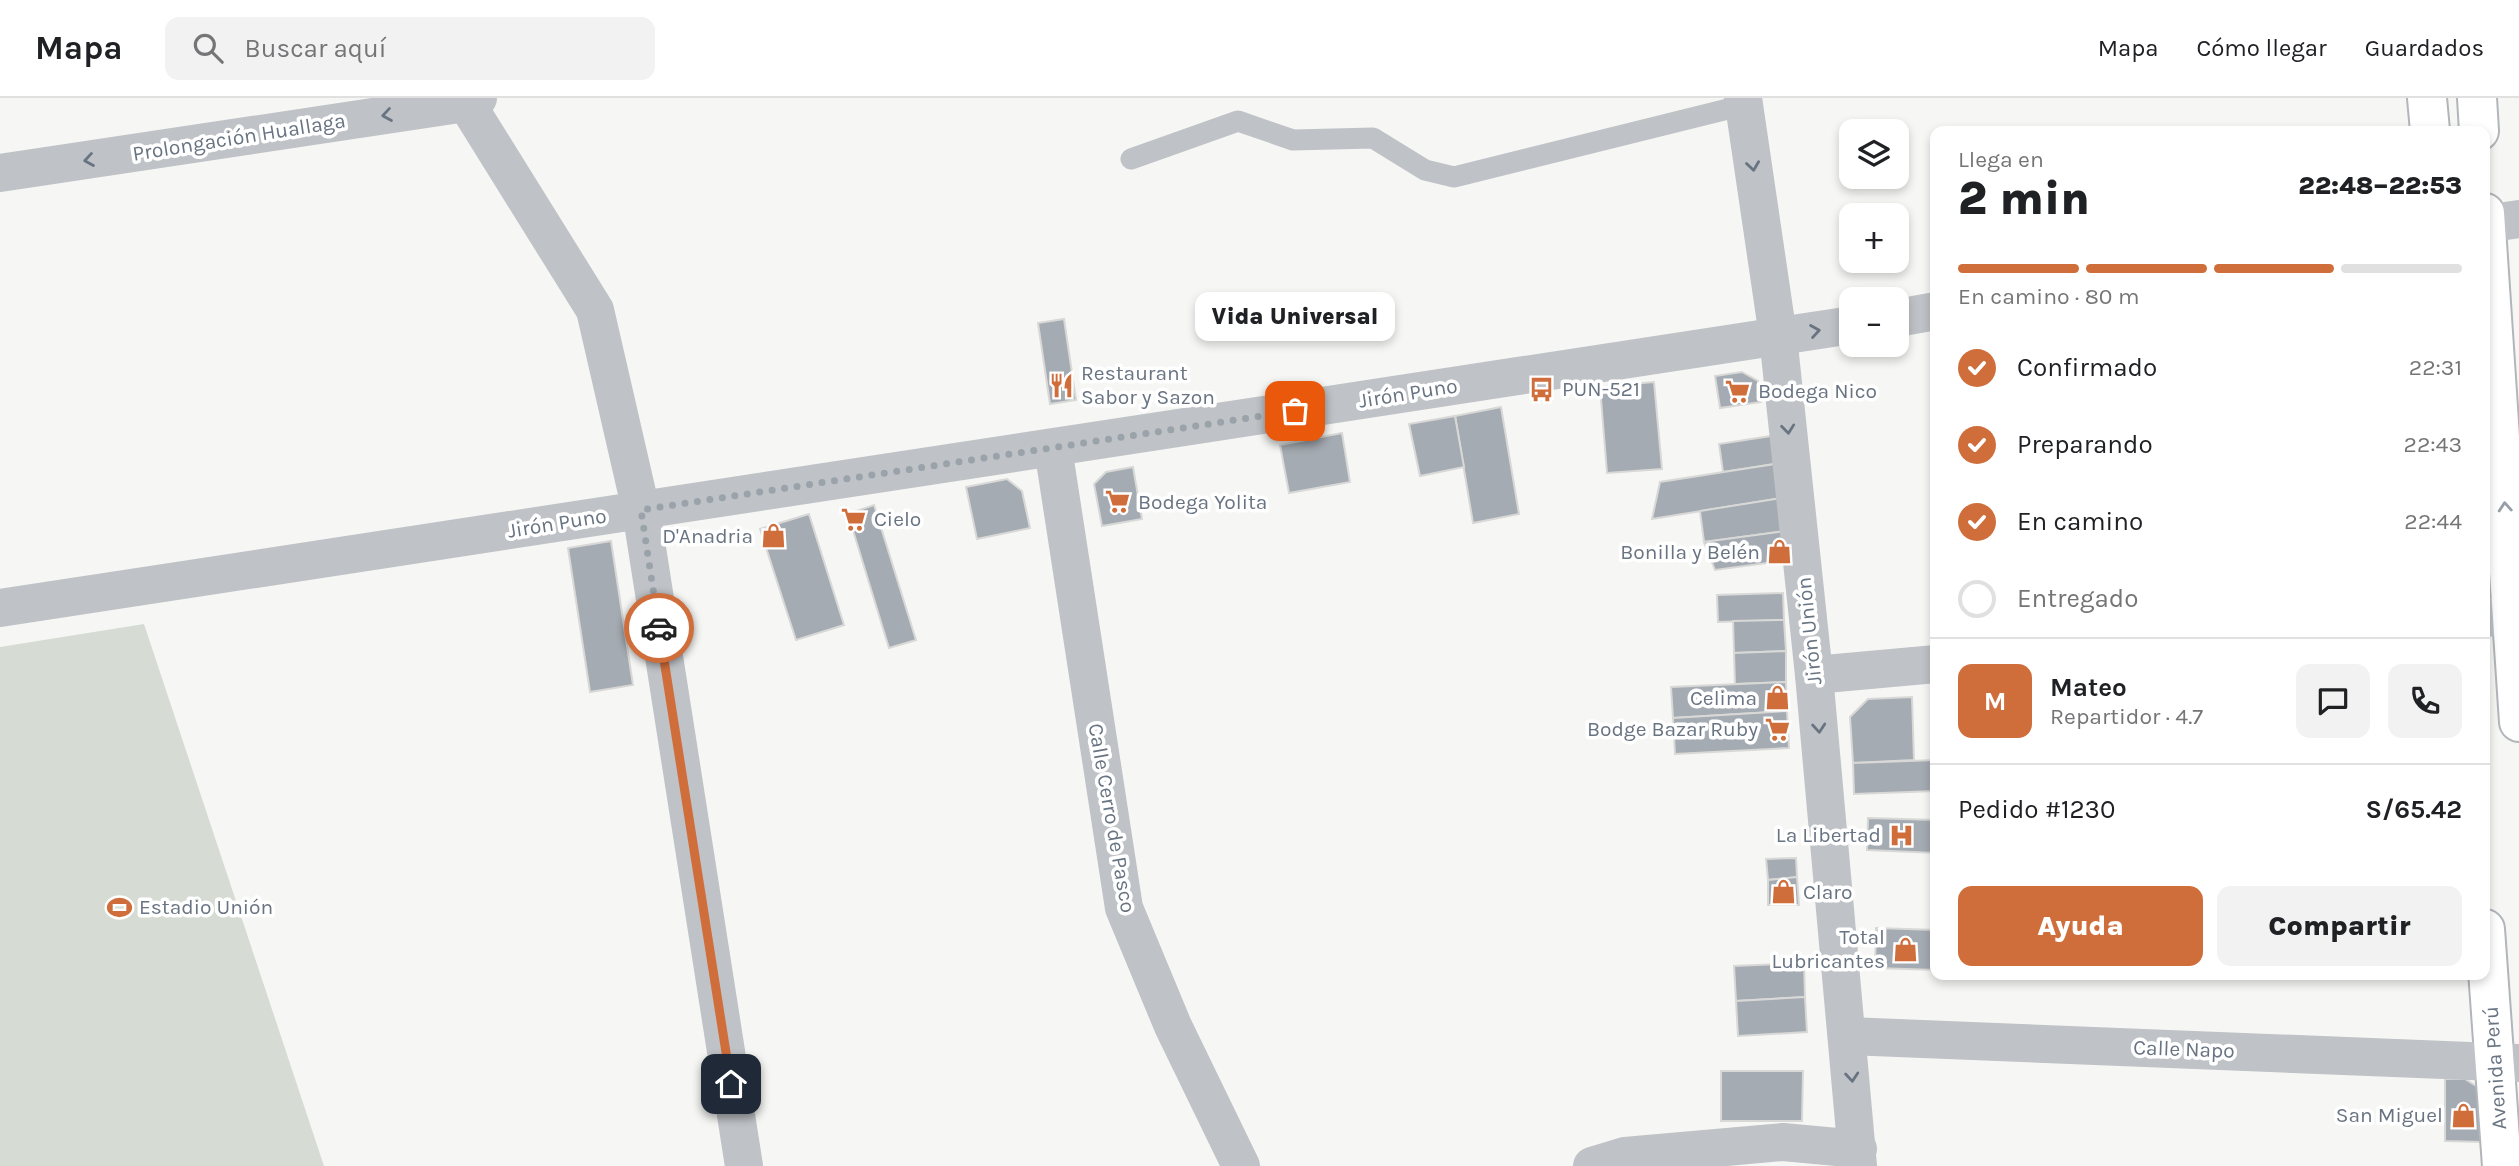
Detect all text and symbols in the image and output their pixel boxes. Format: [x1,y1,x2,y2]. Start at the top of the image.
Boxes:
search box [165,17,655,80]
text: Mapa [35,29,123,67]
icon: search [189,29,227,67]
text: Buscar aquí [245,33,386,64]
text: Mapa [2098,34,2158,62]
text: Cómo llegar [2196,34,2327,62]
text: Guardados [2365,34,2484,62]
one-way arrow [381,107,393,122]
street label: Prolongación Huallaga [131,108,347,166]
map controls [1839,119,1909,357]
button: layers [1839,119,1909,189]
text: Llega en [1958,146,2044,173]
one-way arrow [84,152,95,167]
one-way arrow [1745,160,1760,171]
text: 22:48–22:53 [2298,170,2462,201]
text: 2 min [1958,172,2090,226]
button: + [1839,203,1909,273]
text: En camino · 80 m [1958,283,2139,310]
button: − [1839,287,1909,357]
callout: Vida Universal [1195,292,1395,341]
text: Vida Universal [1212,303,1378,330]
one-way arrow [1809,324,1821,339]
icon: check [1958,349,1996,387]
text: Confirmado [2017,352,2157,383]
text: 22:31 [2409,354,2462,381]
place label: Restaurant Sabor y Sazon [1081,361,1215,409]
restaurant icon: Restaurant Sabor y Sazon [1047,371,1075,399]
street label: Jirón Puno [1357,373,1459,413]
bus stop icon: PUN-521 [1528,375,1556,403]
place label: PUN-521 [1562,377,1640,401]
supermarket icon: Bodega Nico [1724,377,1752,405]
place label: Bodega Nico [1758,379,1877,403]
pin [1265,381,1325,441]
icon: bag [1276,392,1314,430]
one-way arrow [1780,424,1795,435]
icon: check [1958,426,1996,464]
text: Preparando [2017,429,2153,460]
text: 22:43 [2404,431,2462,458]
supermarket icon: Bodega Yolita [1104,488,1132,516]
place label: Bodega Yolita [1138,490,1267,514]
one-way arrow [2497,501,2512,512]
street label: Jirón Puno [506,503,608,543]
icon: check [1958,503,1996,541]
supermarket icon: Cielo [840,505,868,533]
text: En camino [2017,506,2143,537]
place label: Cielo [874,507,921,531]
text: 22:44 [2404,508,2462,535]
shop icon: D'Anadria [759,522,787,550]
place label: D'Anadria [662,524,753,548]
shop icon: Bonilla y Belén [1766,538,1794,566]
place label: Bonilla y Belén [1620,540,1760,564]
street label: Jirón Unión [1791,576,1827,686]
text: Entregado [2017,583,2138,614]
courier [624,593,694,663]
icon: car [640,609,678,647]
button: chat [2296,664,2370,738]
button: phone [2388,664,2462,738]
text: Mateo [2050,672,2127,703]
shop icon: Celima [1763,684,1791,712]
place label: Celima [1690,686,1757,710]
text: M [1984,686,2006,717]
text: Repartidor · 4.7 [2050,703,2203,730]
supermarket icon: Bodge Bazar Ruby [1764,715,1792,743]
place label: Bodge Bazar Ruby [1587,717,1758,741]
street label: Calle Cerro de Pasco [1084,721,1140,915]
one-way arrow [1811,723,1826,734]
text: Pedido #1230 [1958,794,2115,825]
text: S/65.42 [2365,794,2462,825]
hospital icon: La Libertad [1887,821,1915,849]
place label: La Libertad [1776,823,1881,847]
shop icon: Claro [1769,878,1797,906]
place label: Claro [1803,880,1852,904]
button: Ayuda [1958,886,2203,966]
button: Compartir [2217,886,2462,966]
sports icon: Estadio Unión [105,893,133,921]
place label: Estadio Unión [139,895,273,919]
place label: Total Lubricantes [1771,925,1885,973]
shop icon: Total Lubricantes [1891,935,1919,963]
street label: Avenida Perú [2479,1006,2511,1130]
street label: Calle Napo [2133,1035,2235,1063]
pin [701,1054,761,1114]
icon: home [712,1065,750,1103]
one-way arrow [1844,1071,1859,1082]
shop icon: San Miguel [2449,1101,2477,1129]
place label: San Miguel [2336,1103,2443,1127]

